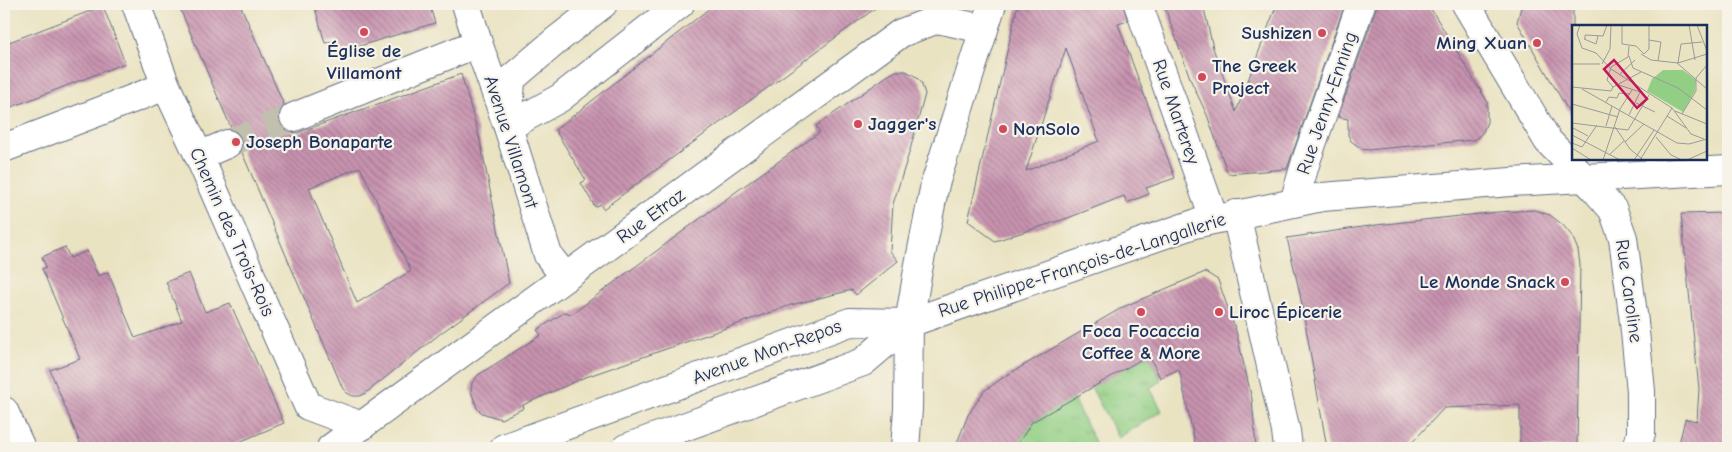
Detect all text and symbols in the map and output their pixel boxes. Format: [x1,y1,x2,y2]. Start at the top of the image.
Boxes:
place label: Sushizen [1242,22,1312,44]
inset map [1572,25,1707,160]
marker: Église de Villamont [358,26,370,38]
marker: Sushizen [1316,27,1328,39]
street label: Rue Jenny-Enning [1292,29,1362,177]
place label: Ming Xuan [1436,32,1527,54]
marker: Ming Xuan [1531,37,1543,49]
place label: Église de Villamont [327,40,402,84]
place label: The Greek Project [1212,55,1297,99]
street label: Rue Marterey [1148,57,1204,168]
marker: The Greek Project [1196,71,1208,83]
street label: Avenue Villamont [479,73,543,212]
place label: Jagger's [868,113,936,135]
marker: Jagger's [852,118,864,130]
place label: NonSolo [1013,118,1080,140]
marker: NonSolo [997,123,1009,135]
place label: Joseph Bonaparte [246,131,393,153]
marker: Joseph Bonaparte [230,136,242,148]
street label: Chemin des Trois-Rois [185,144,279,320]
street label: Rue Etraz [613,184,689,248]
street label: Rue Philippe-François-de-Langallerie [935,208,1229,322]
street label: Rue Caroline [1611,238,1647,344]
place label: Le Monde Snack [1419,271,1556,293]
marker: Le Monde Snack [1559,276,1571,288]
place label: Liroc Épicerie [1229,301,1342,323]
marker: Foca Focaccia Coffee & More [1135,306,1147,318]
marker: Liroc Épicerie [1213,306,1225,318]
street label: Avenue Mon-Repos [690,315,845,389]
place label: Foca Focaccia Coffee & More [1082,320,1200,364]

